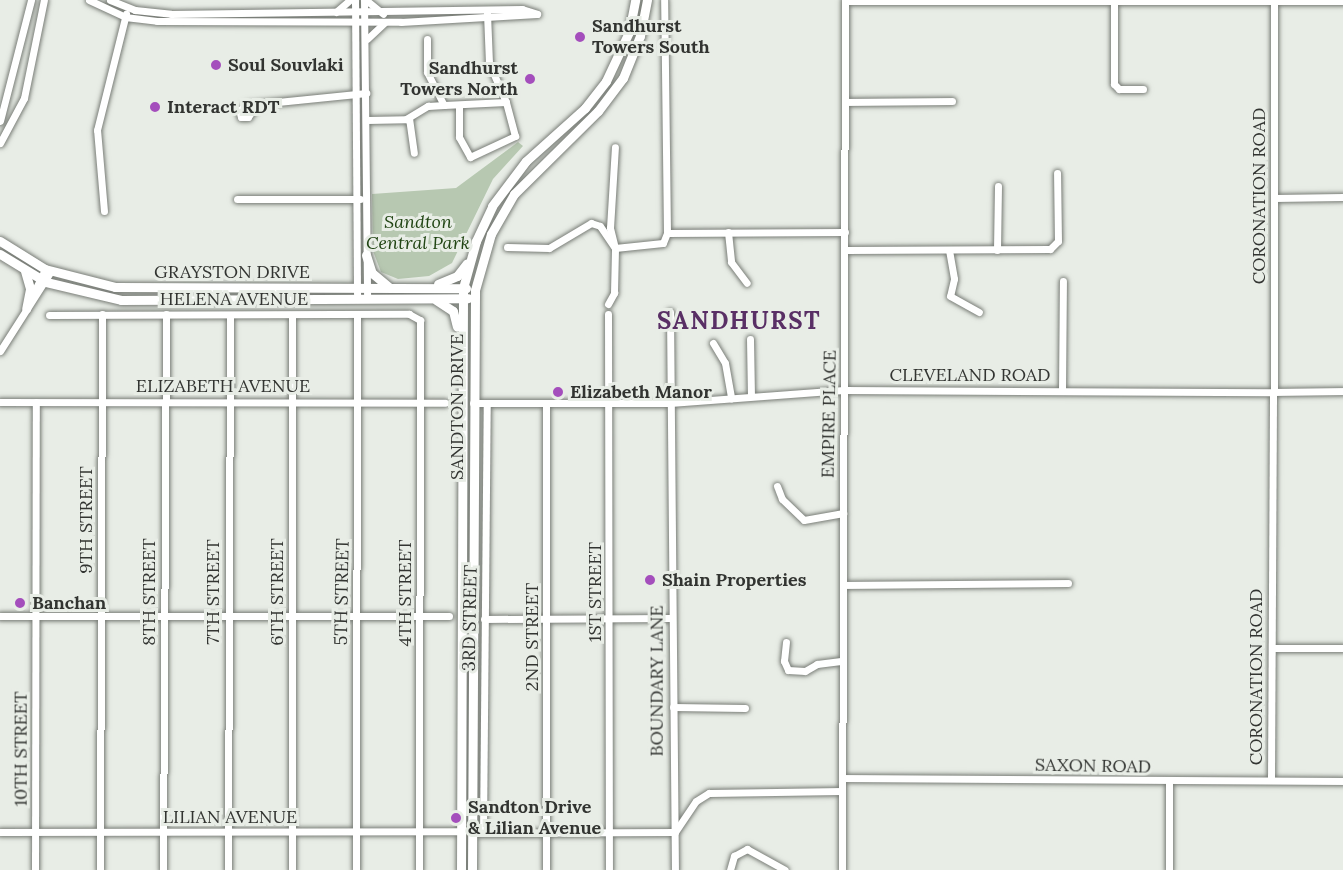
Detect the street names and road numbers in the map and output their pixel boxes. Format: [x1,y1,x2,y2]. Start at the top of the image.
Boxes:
street label: CORONATION ROAD [1248,108,1270,284]
street label: GRAYSTON DRIVE [154,261,310,283]
street label: HELENA AVENUE [160,288,308,310]
street label: SANDTON DRIVE [446,334,468,480]
street label: EMPIRE PLACE [817,350,841,478]
street label: CLEVELAND ROAD [889,364,1051,386]
street label: ELIZABETH AVENUE [136,375,310,397]
street label: 9TH STREET [75,466,97,574]
street label: 8TH STREET [138,538,160,646]
street label: 6TH STREET [266,538,288,646]
street label: 5TH STREET [330,538,354,646]
street label: 7TH STREET [202,539,224,645]
street label: 4TH STREET [394,540,416,646]
street label: 1ST STREET [584,542,606,642]
street label: 3RD STREET [458,565,482,671]
street label: 2ND STREET [521,583,543,691]
street label: CORONATION ROAD [1245,589,1267,765]
street label: BOUNDARY LANE [646,605,668,757]
street label: 10TH STREET [10,692,32,806]
street label: SAXON ROAD [1035,754,1151,778]
street label: LILIAN AVENUE [163,806,297,828]

